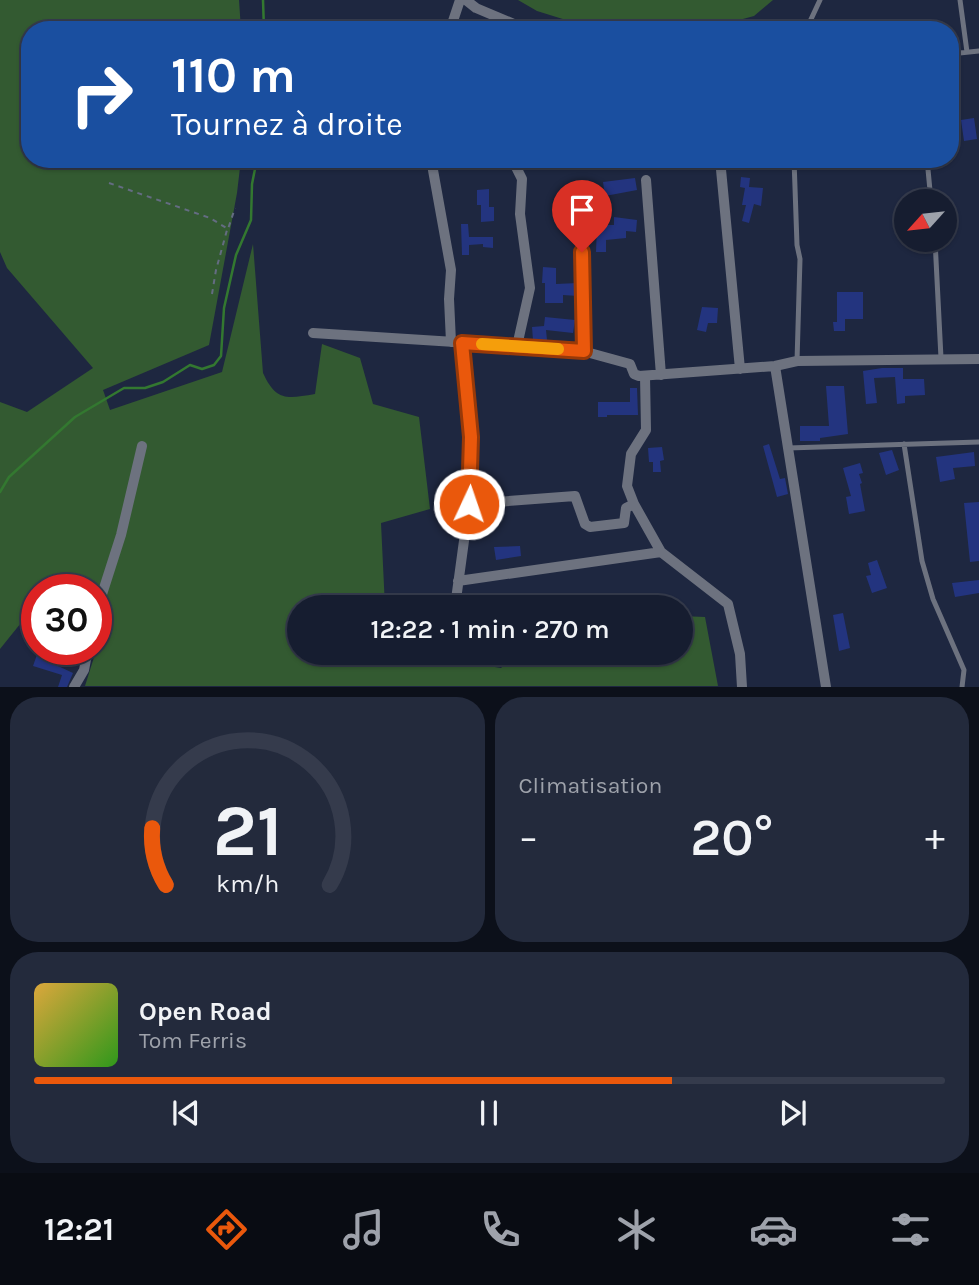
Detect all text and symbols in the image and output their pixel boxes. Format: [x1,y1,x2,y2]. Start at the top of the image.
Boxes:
text: 110 m [171,47,296,104]
icon: right [56,49,147,140]
text: Tournez à droite [171,106,403,143]
pin [552,180,612,252]
north arrow [894,189,957,252]
map controls [894,189,957,252]
icon: arrive [563,191,601,229]
position arrow [432,467,506,541]
speed limit sign: 30 [21,574,112,665]
text: 12:22 · 1 min · 270 m [370,614,610,645]
text: Climatisation [519,772,662,799]
text: 21 [212,789,282,874]
text: 20° [690,807,773,868]
text: − [519,815,538,860]
text: + [925,815,945,860]
text: km/h [216,869,279,898]
text: Open Road [139,996,272,1027]
text: Tom Ferris [139,1027,247,1054]
icon: previous [167,1094,205,1132]
icon: pause [470,1094,508,1132]
icon: next [774,1094,812,1132]
icon: directions [202,1205,251,1254]
icon: music [339,1205,388,1254]
icon: phone [476,1205,525,1254]
icon: climate [612,1205,661,1254]
icon: car [749,1205,798,1254]
icon: filters [886,1205,935,1254]
text: 12:21 [44,1211,114,1248]

